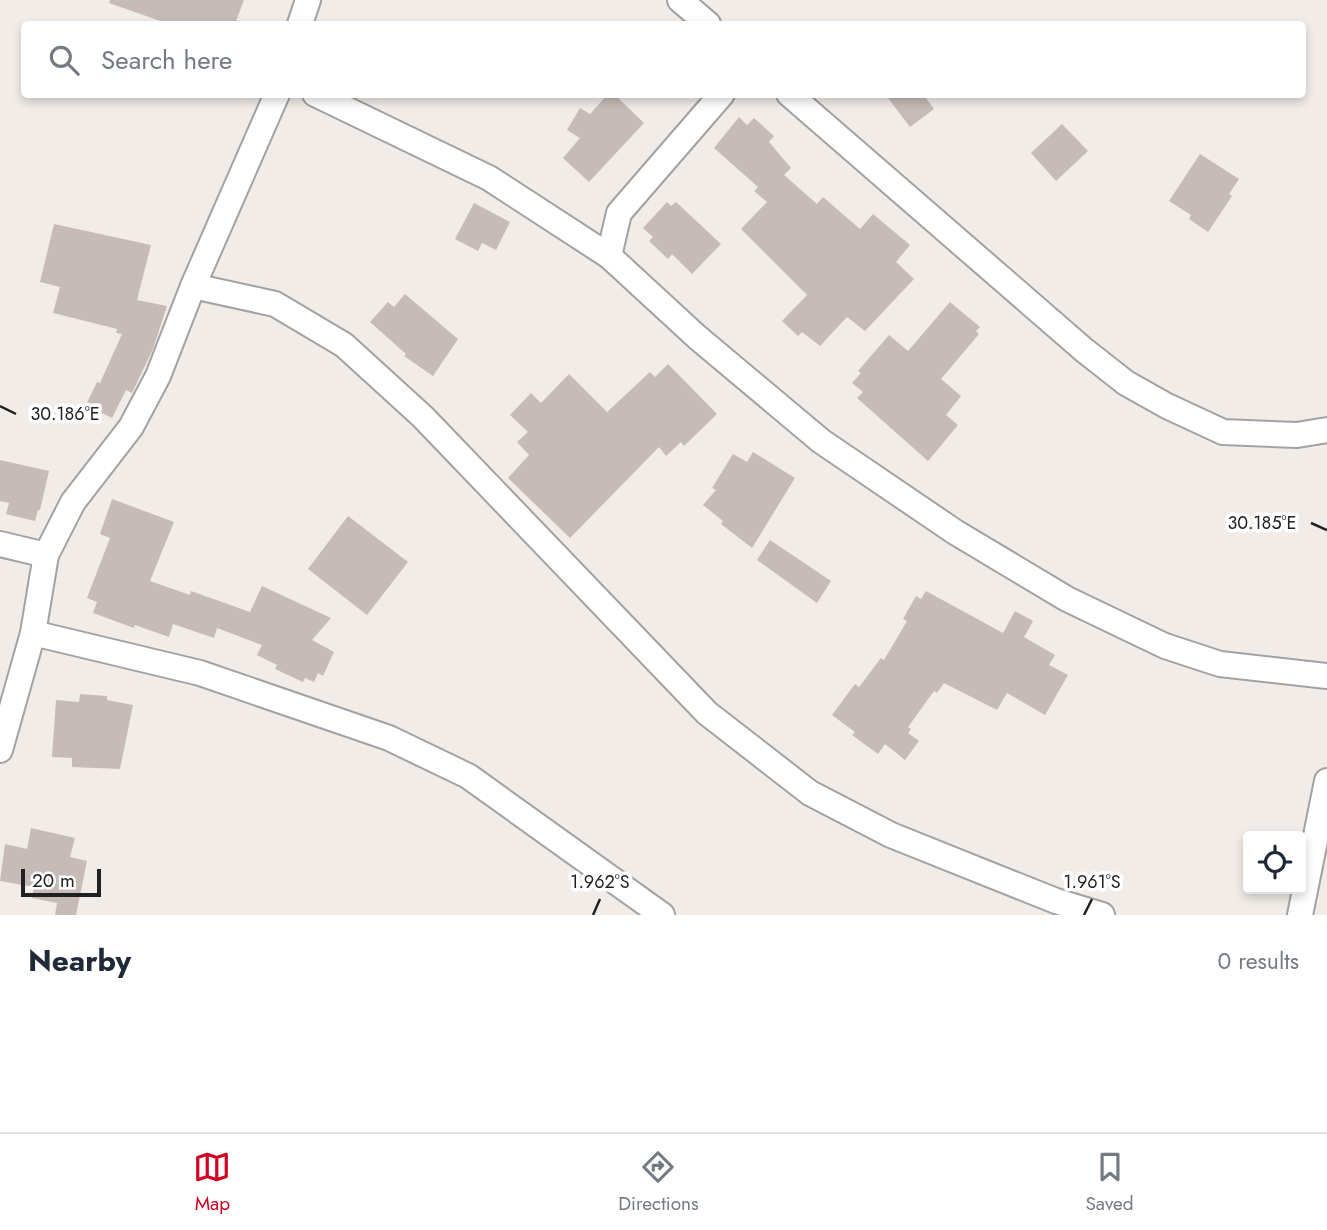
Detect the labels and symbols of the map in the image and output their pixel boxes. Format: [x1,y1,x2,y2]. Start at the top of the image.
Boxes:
text: 30.186°E [30,401,100,427]
text: 30.185°E [1227,510,1297,536]
scale bar [21,866,102,898]
text: 1.962°S [570,869,630,895]
text: 1.961°S [1063,869,1121,895]

